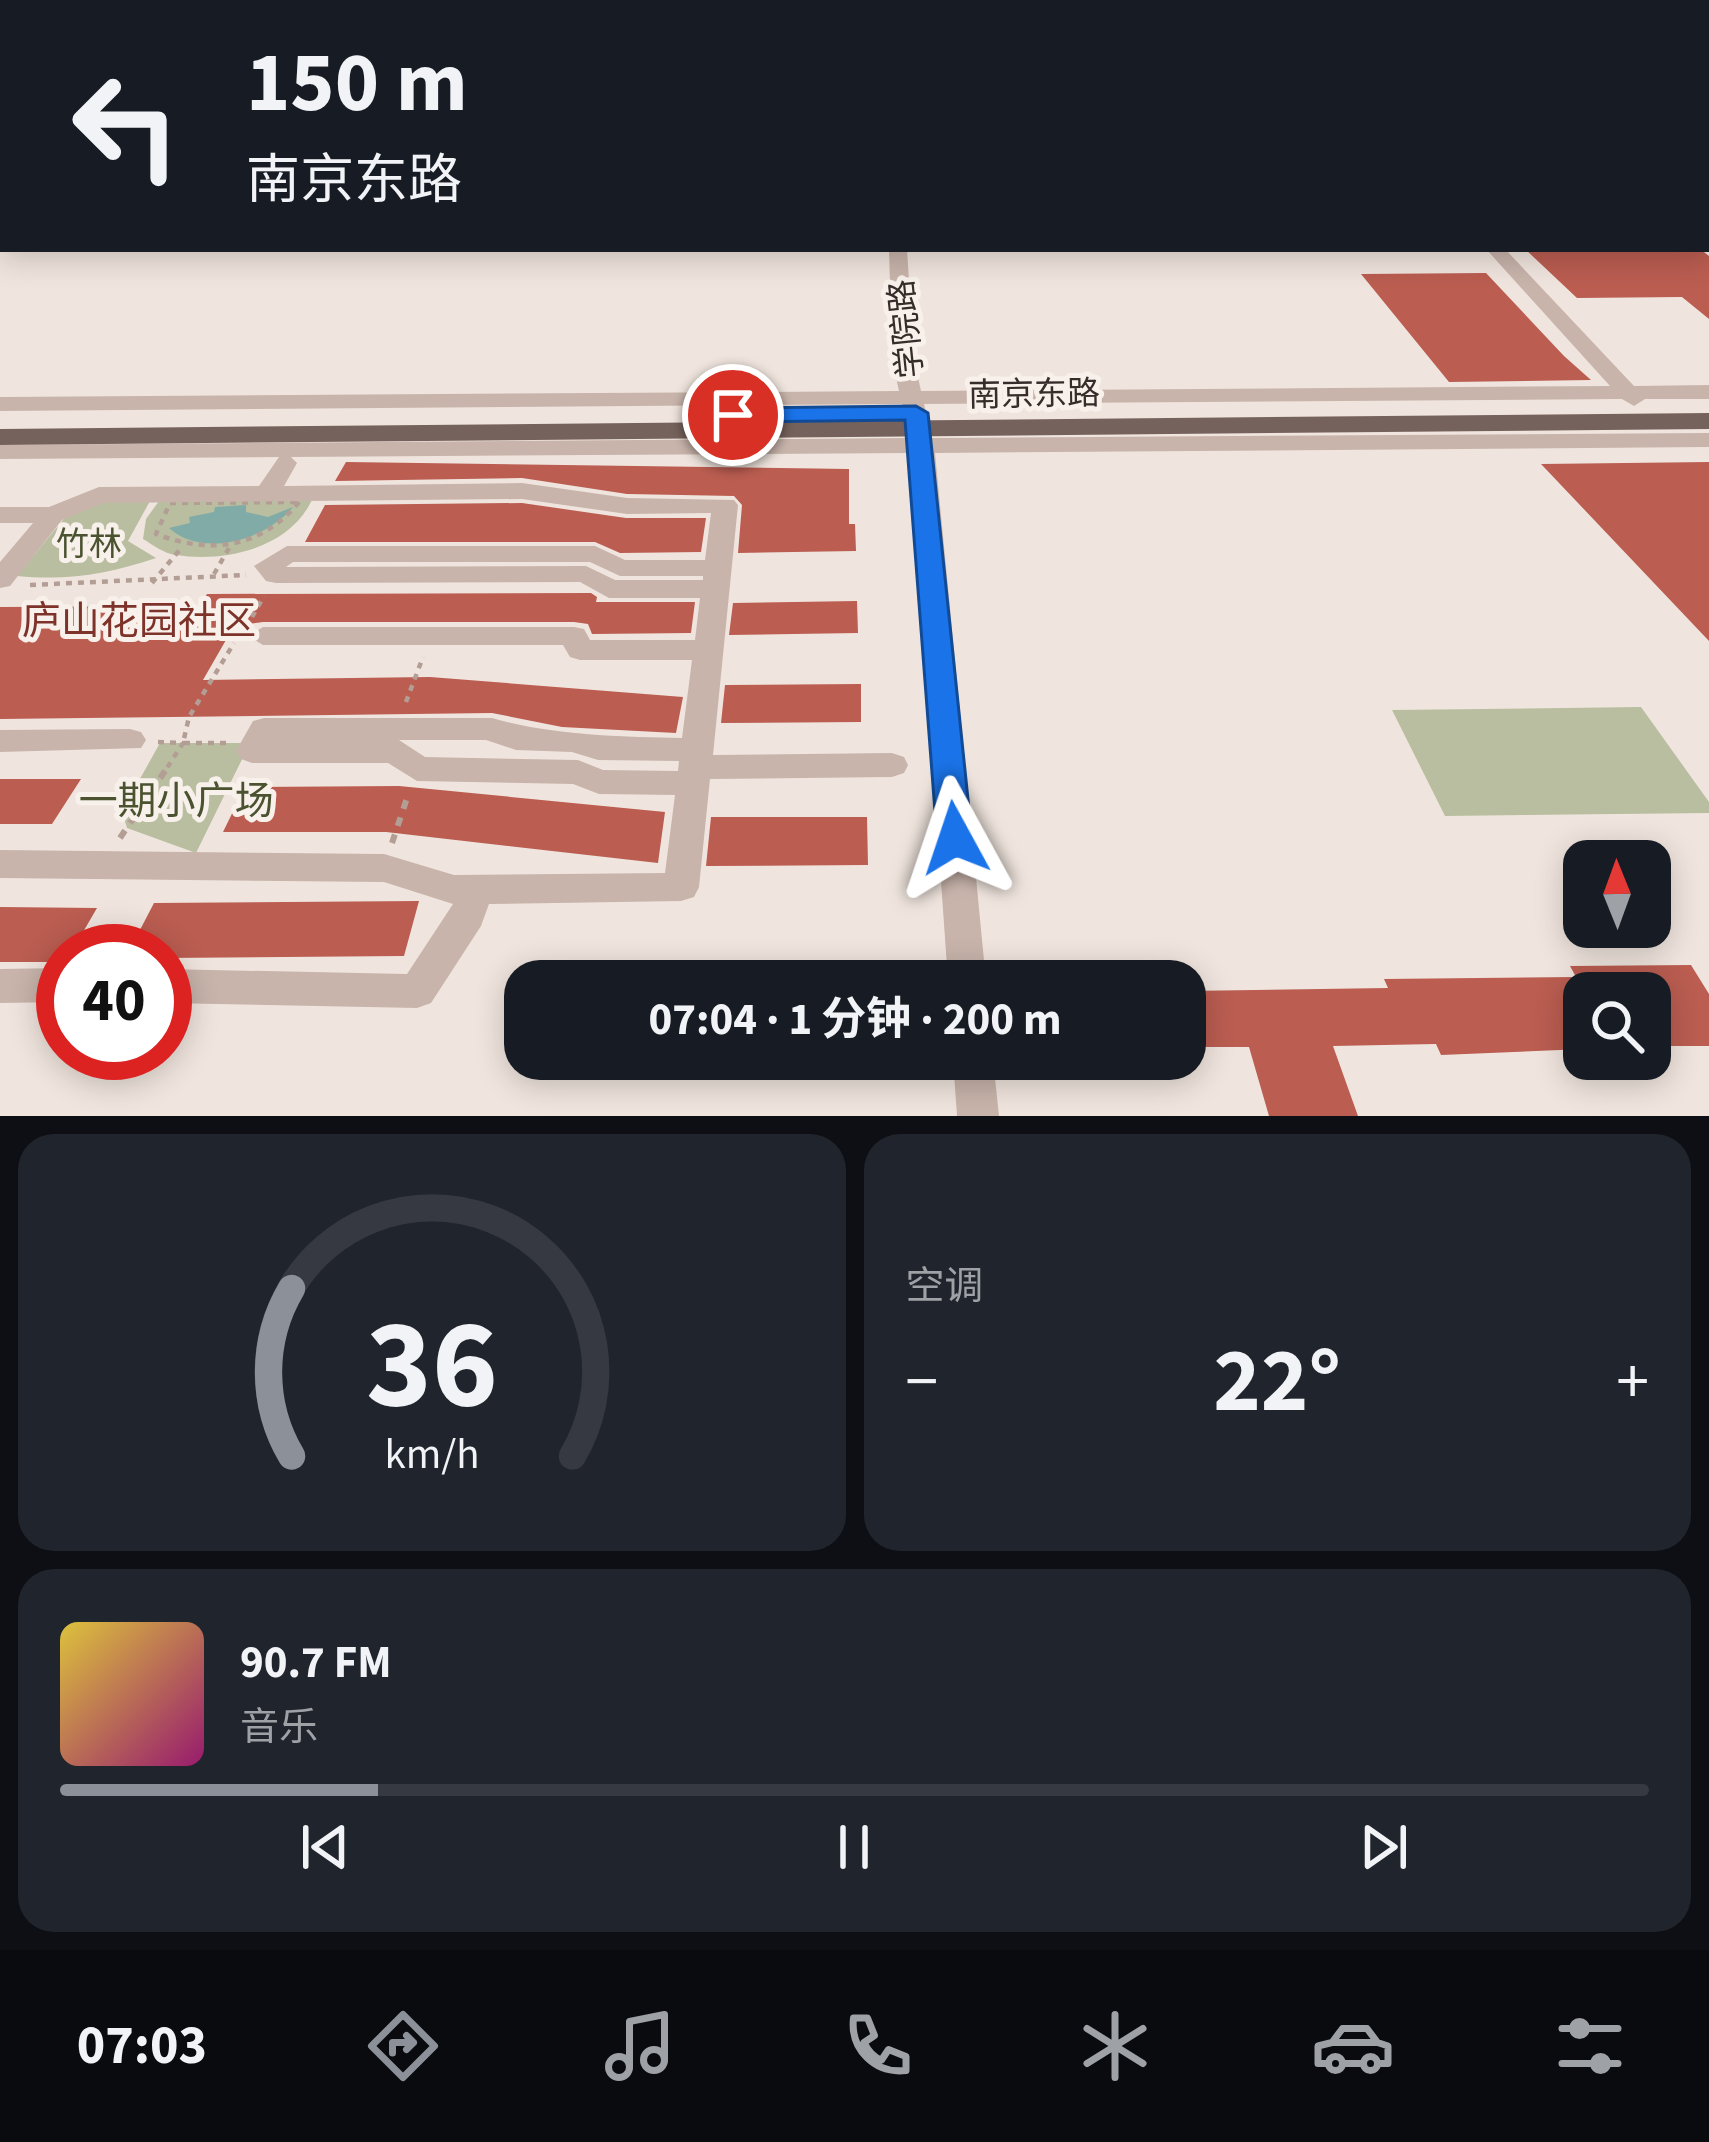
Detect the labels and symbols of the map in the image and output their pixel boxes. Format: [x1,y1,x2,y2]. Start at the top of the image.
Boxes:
street label: 学院路 [878,277,935,381]
pin [682,364,784,466]
street label: 南京东路 [968,370,1100,419]
park label: 竹林 [56,521,122,568]
district label: 庐山花园社区 [22,594,256,650]
park label: 一期小广场 [78,774,274,830]
position arrow [892,775,1018,901]
north arrow [1563,840,1671,948]
speed limit sign: 40 [36,924,192,1080]

